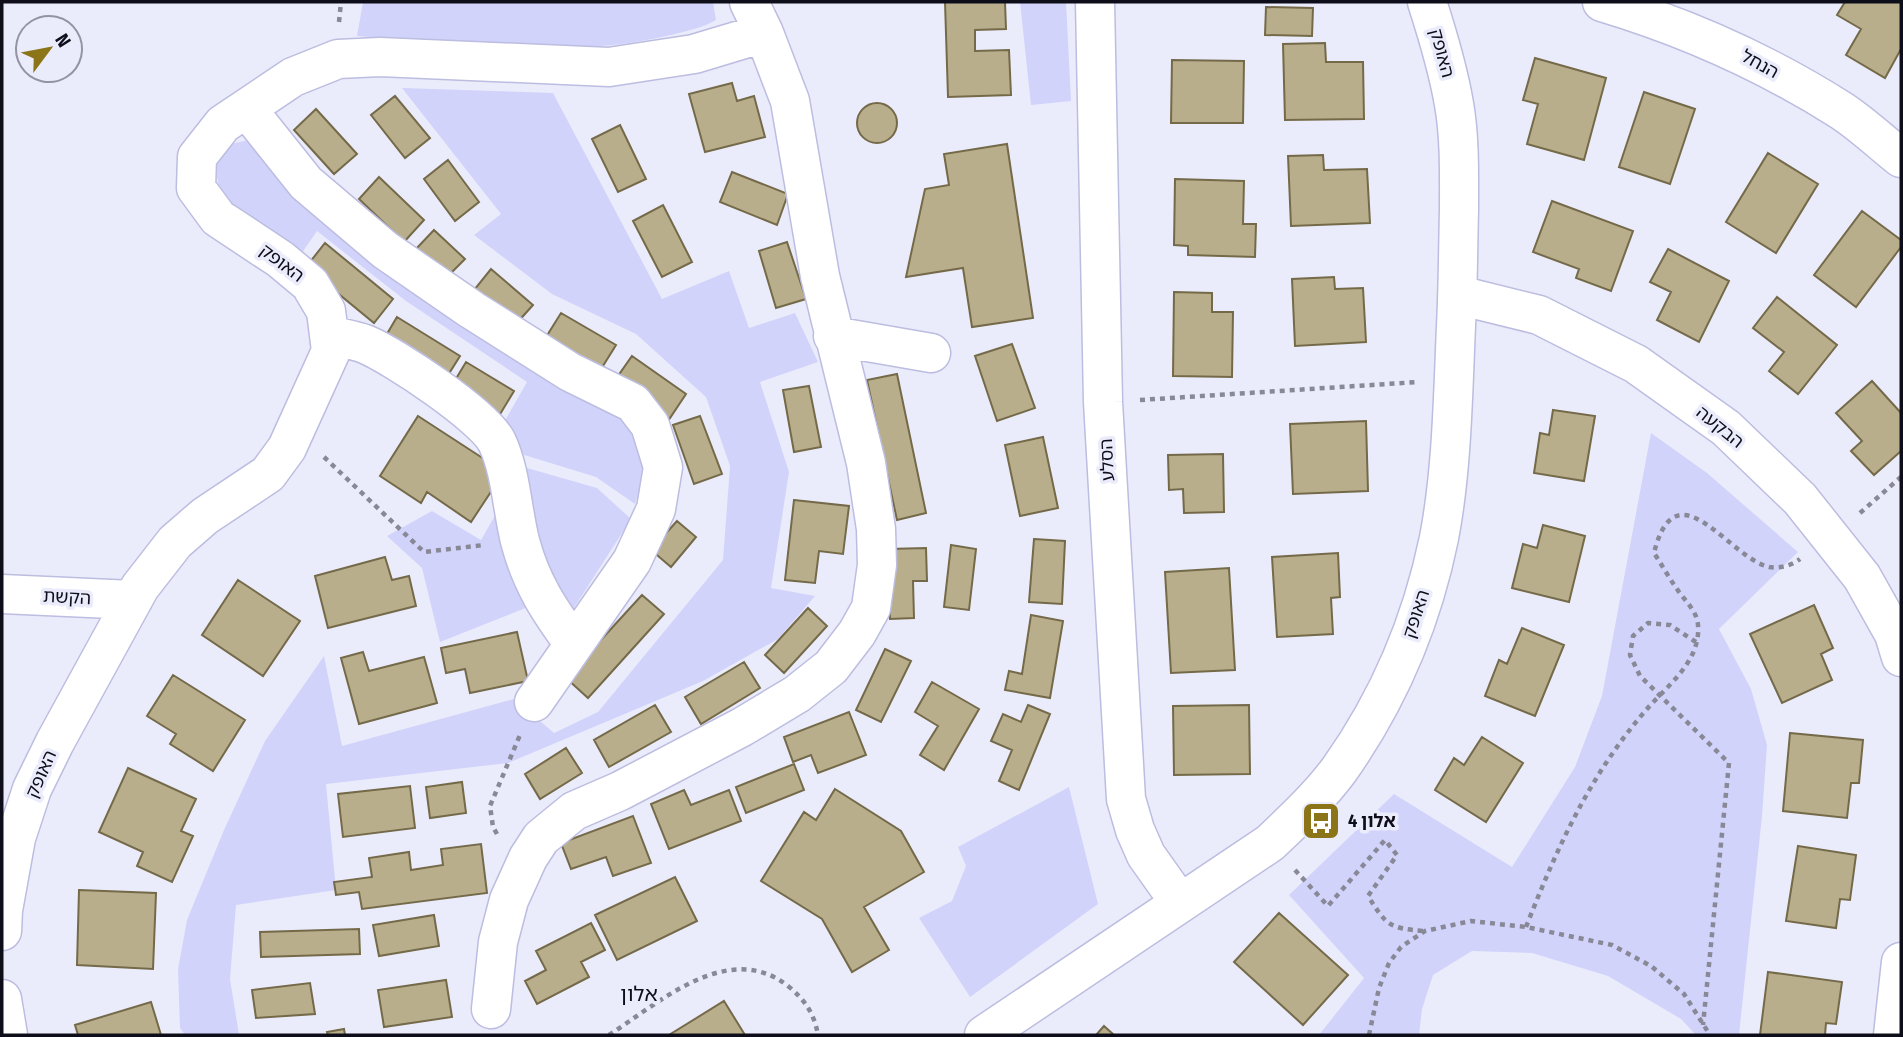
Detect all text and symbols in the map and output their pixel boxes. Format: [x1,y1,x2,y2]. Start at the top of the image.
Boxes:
north arrow [14,14,84,84]
street label: האופק [1425,26,1459,80]
text: N [50,29,76,51]
street label: הנחל [1737,45,1783,83]
street label: האופק [255,239,309,287]
street label: הבקעה [1692,401,1748,453]
street label: הסלע [1095,438,1119,482]
street label: הקשת [42,585,92,609]
street label: האופק [1398,587,1434,641]
street label: האופק [21,747,61,801]
bus stop icon: אלון 4 [1300,800,1342,842]
place label: אלון 4 [1348,810,1396,832]
district label: אלון [620,981,658,1007]

